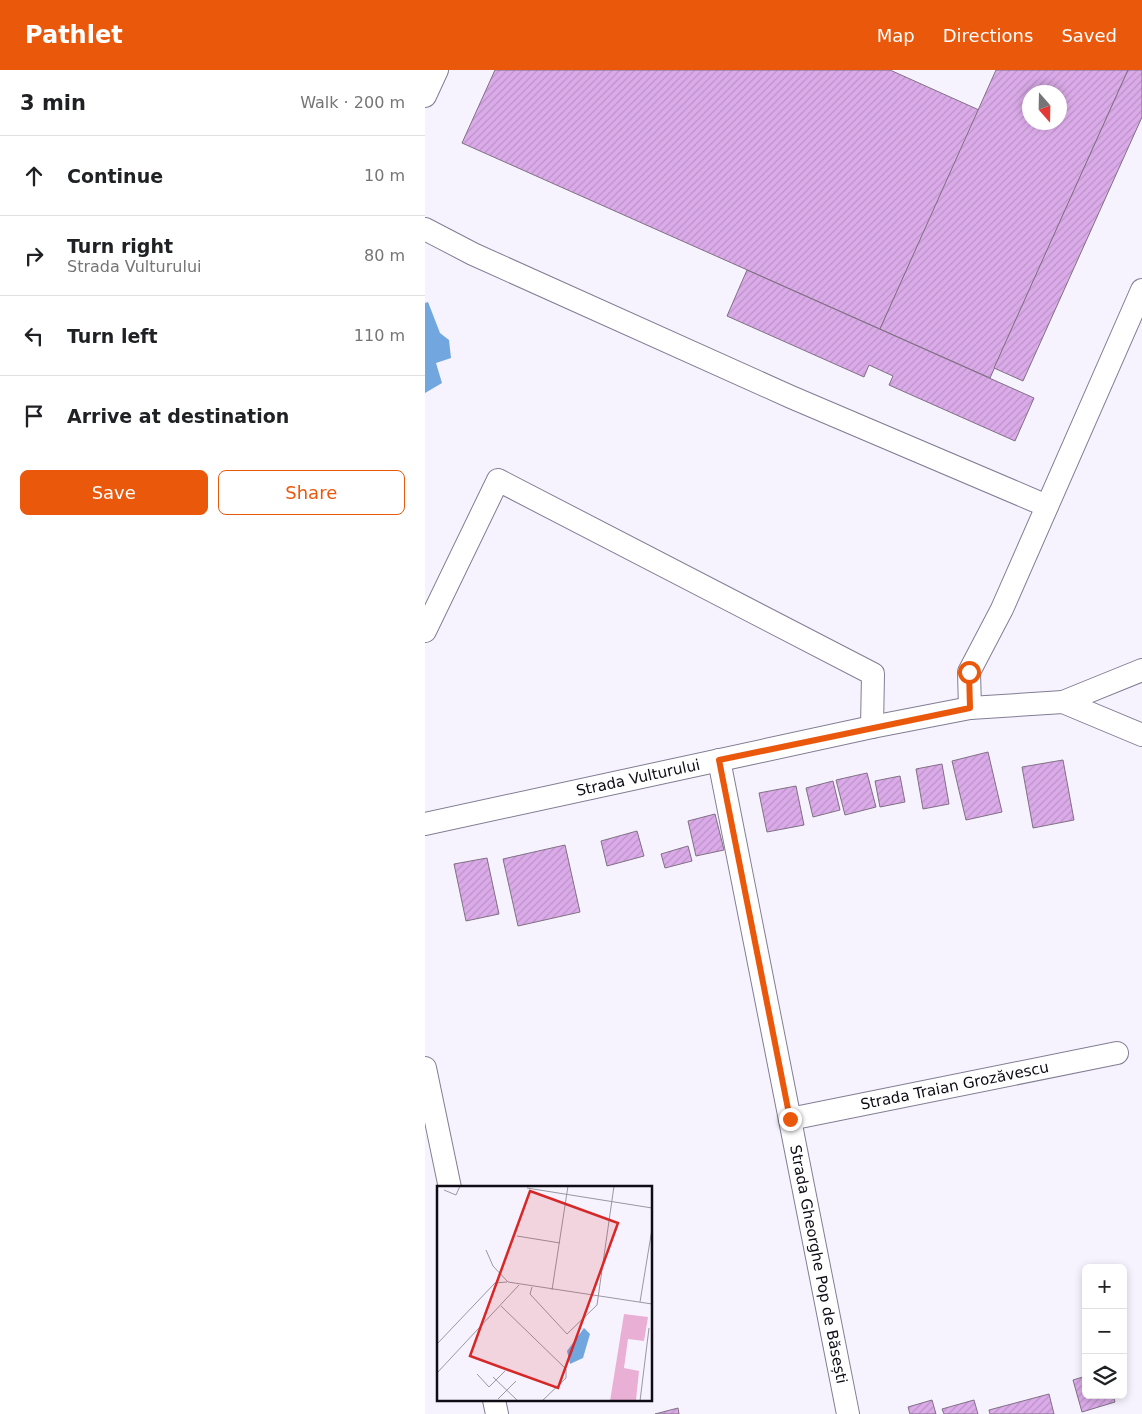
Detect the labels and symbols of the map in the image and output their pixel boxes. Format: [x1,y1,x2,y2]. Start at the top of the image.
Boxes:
north arrow [1022,85,1067,130]
route start [958,661,981,684]
street label: Strada Vulturului [574,756,702,800]
street label: Strada Traian Grozăvescu [859,1058,1050,1114]
route end [779,1108,802,1131]
street label: Strada Gheorghe Pop de Băsești [786,1143,851,1385]
inset map [437,1186,653,1402]

